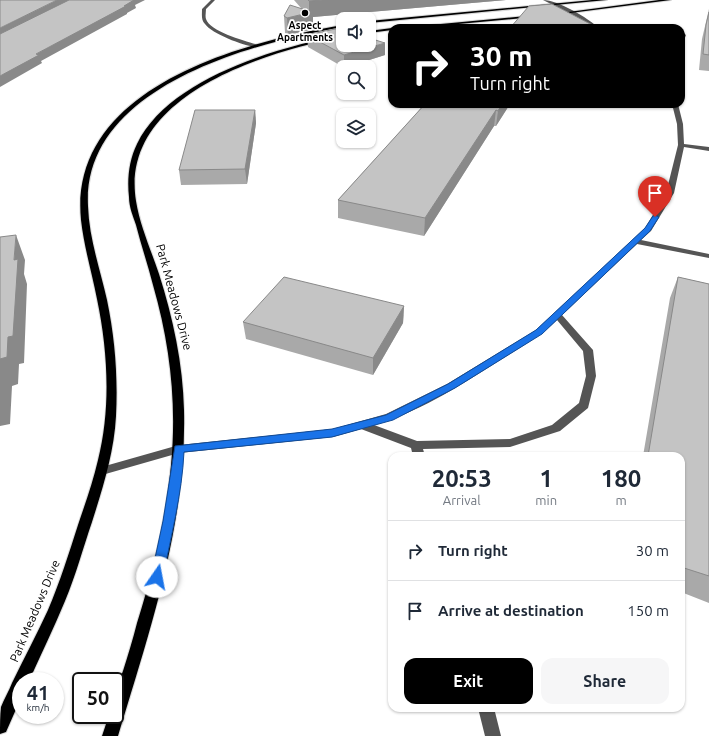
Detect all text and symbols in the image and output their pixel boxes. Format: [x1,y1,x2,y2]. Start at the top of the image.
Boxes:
marker: Aspect Apartments [300,8,310,18]
map controls [336,12,376,148]
button: sound [336,12,376,52]
place label: Aspect Apartments [277,20,333,43]
icon: right [404,40,456,92]
text: 30 m [470,40,532,71]
button: search [336,60,376,100]
text: Turn right [470,73,550,93]
button: layers [336,108,376,148]
pin [638,176,672,217]
icon: arrive [644,182,666,204]
street label: Park Meadows Drive [154,242,195,351]
text: 20:53 [432,465,492,492]
text: 1 [539,465,553,492]
text: 180 [601,465,641,492]
text: Arrival [443,493,481,507]
text: min [535,493,557,507]
text: m [615,493,627,507]
icon: right [404,540,426,562]
text: Turn right [438,542,508,559]
text: 30 m [636,542,669,559]
position arrow [136,556,178,598]
street label: Park Meadows Drive [7,558,62,664]
icon: arrive [404,600,426,622]
text: Arrive at destination [438,602,584,619]
text: 150 m [627,602,669,619]
button: Exit [404,658,533,704]
button: Share [541,658,669,704]
speed limit sign: 50 [72,672,124,724]
text: 41 [27,681,49,704]
text: km/h [26,702,50,713]

